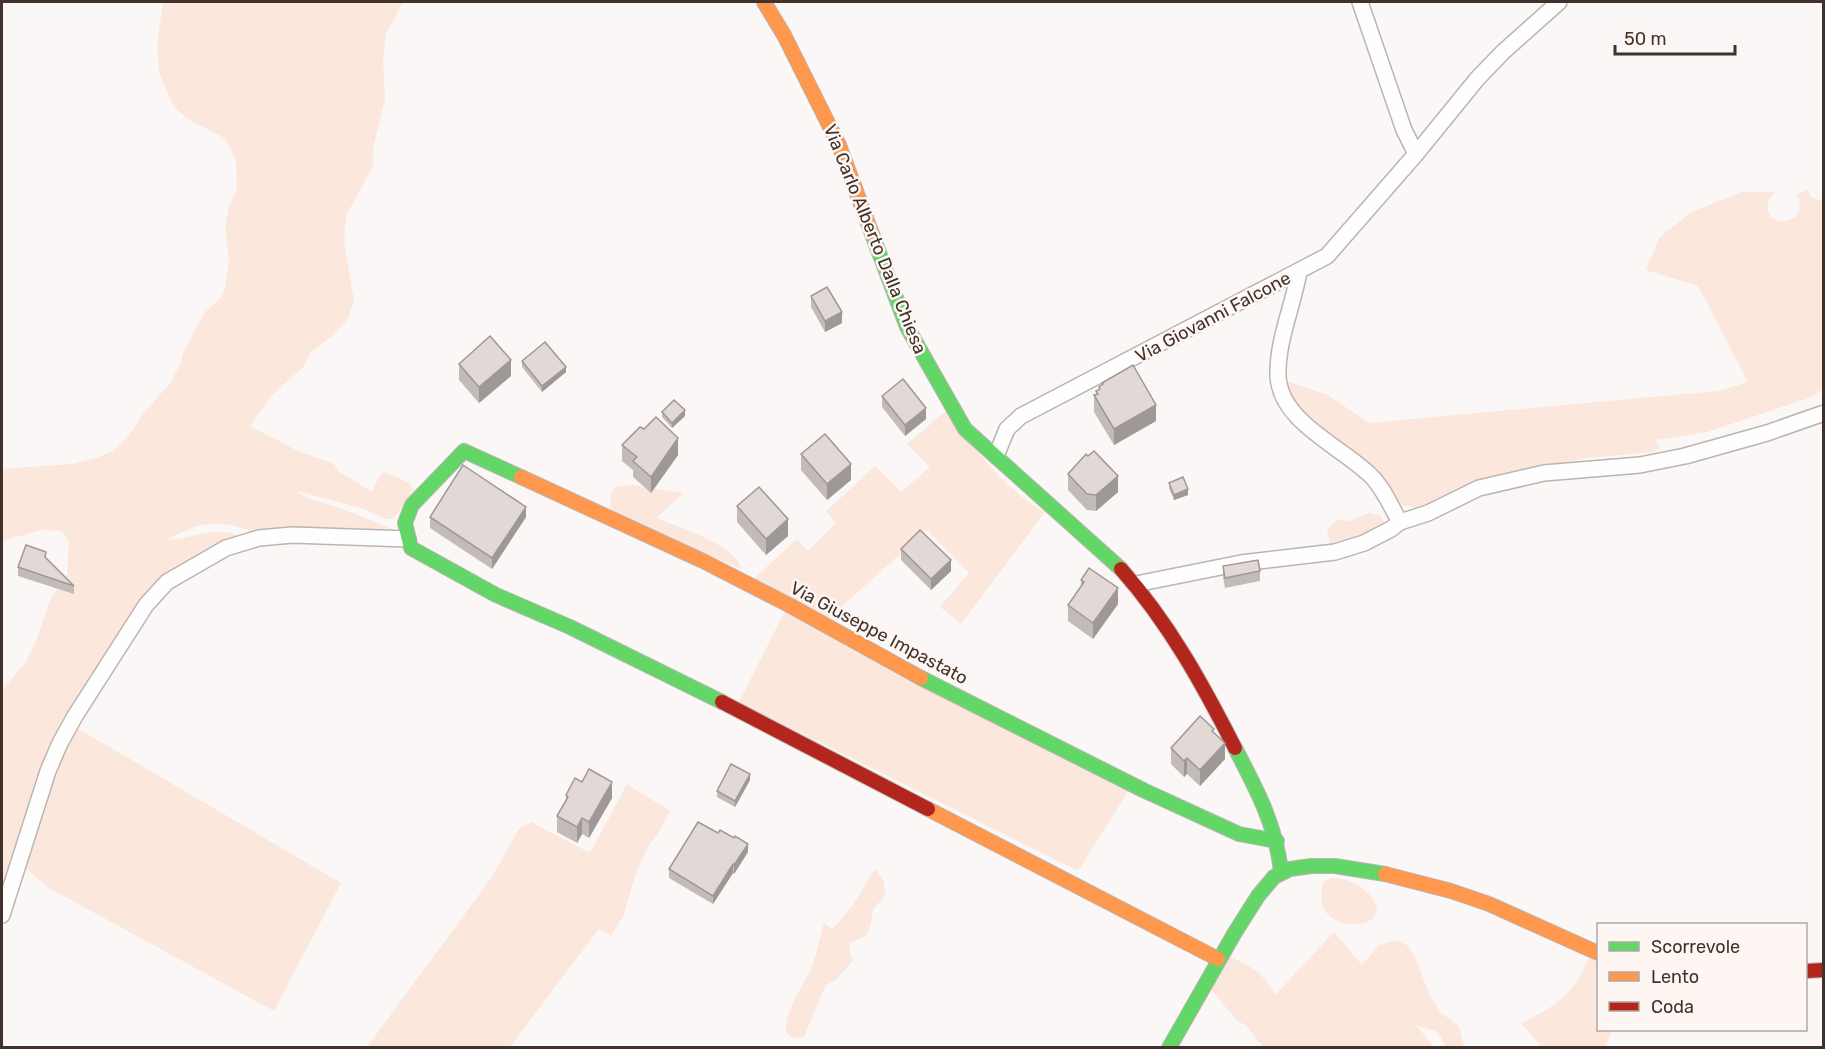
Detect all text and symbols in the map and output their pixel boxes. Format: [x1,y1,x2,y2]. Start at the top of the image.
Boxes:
scale bar [1615,18,1735,56]
text: 50 m [1624,28,1667,50]
street label: Via Carlo Alberto Dalla Chiesa [819,121,931,357]
street label: Via Giovanni Falcone [1132,267,1294,367]
street label: Via Giuseppe Impastato [786,577,972,689]
legend [1597,923,1807,1031]
text: Scorrevole [1651,936,1740,958]
text: Lento [1651,966,1699,988]
text: Coda [1651,996,1694,1018]

